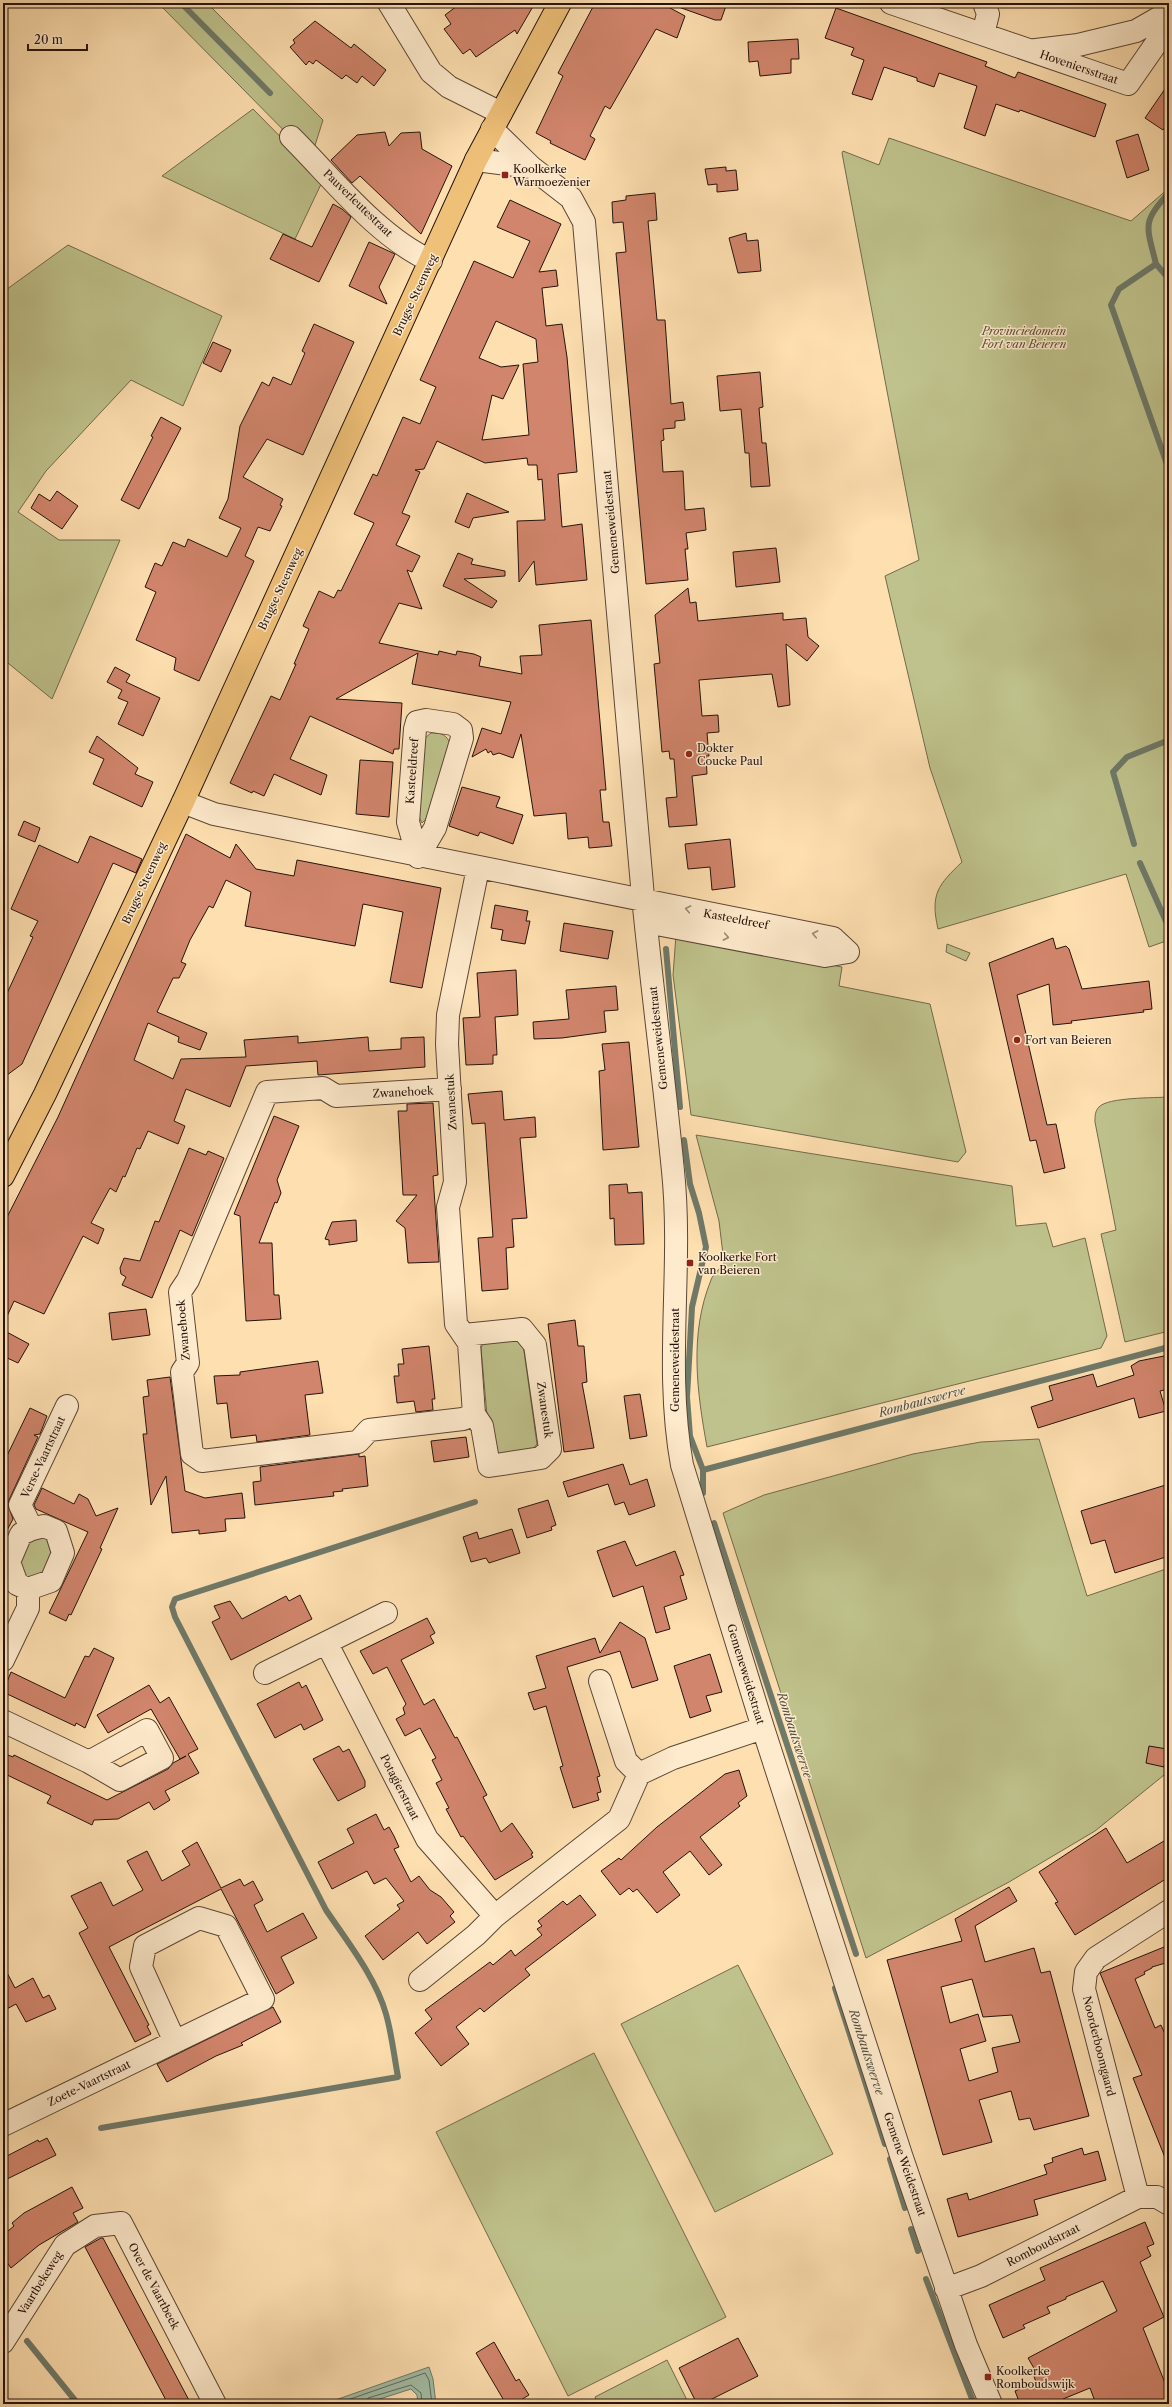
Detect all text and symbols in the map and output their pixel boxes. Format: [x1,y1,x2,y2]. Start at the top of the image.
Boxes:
scale bar [28,26,87,52]
text: 20 m [34,32,63,47]
street label: Hoveniersstraat [1038,47,1120,87]
place label: Koolkerke Warmoezenier [512,162,591,189]
street label: Pauverleutestraat [320,166,396,240]
marker: Koolkerke Warmoezenier [500,170,510,180]
street label: Brugse Steenweg [390,252,440,338]
park label: Provinciedomein Fort van Beieren [981,324,1067,351]
street label: Gemeneweidestraat [599,469,623,574]
street label: Brugse Steenweg [255,546,305,632]
street label: Kasteeldreef [403,736,421,804]
place label: Dokter Coucke Paul [697,741,763,768]
marker: Dokter Coucke Paul [684,749,694,759]
street label: Brugse Steenweg [119,840,169,926]
one-way arrow [685,905,691,914]
street label: Kasteeldreef [702,906,772,933]
one-way arrow [812,931,818,939]
one-way arrow [723,932,729,941]
street label: Gemeneweidestraat [646,985,670,1091]
place label: Fort van Beieren [1025,1033,1112,1047]
marker: Fort van Beieren [1012,1035,1022,1045]
street label: Zwanestuk [442,1073,459,1131]
street label: Zwanehoek [372,1083,434,1101]
place label: Koolkerke Fort van Beieren [697,1250,777,1277]
marker: Koolkerke Fort van Beieren [685,1258,695,1268]
street label: Zwanehoek [173,1298,193,1361]
street label: Gemeneweidestraat [668,1308,682,1412]
street label: Zwanestuk [534,1381,556,1440]
water label: Rombautswerve [876,1382,968,1420]
street label: Verse-Vaartstraat [17,1414,68,1501]
street label: Gemeneweidestraat [724,1622,768,1726]
water label: Rombautswerve [774,1689,816,1781]
street label: Potagierstraat [377,1752,423,1822]
street label: Noorderboomgaard [1080,1994,1118,2098]
water label: Rombautswerve [846,2006,888,2098]
street label: Zoete-Vaartstraat [45,2057,133,2109]
street label: Gemene Weidestraat [881,2110,929,2218]
street label: Romboudstraat [1004,2220,1082,2270]
street label: Over de Vaartbeek [125,2240,183,2332]
street label: Vaartbekeweg [14,2248,65,2318]
place label: Koolkerke Romboudswijk [996,2364,1075,2391]
marker: Koolkerke Romboudswijk [983,2372,993,2382]

